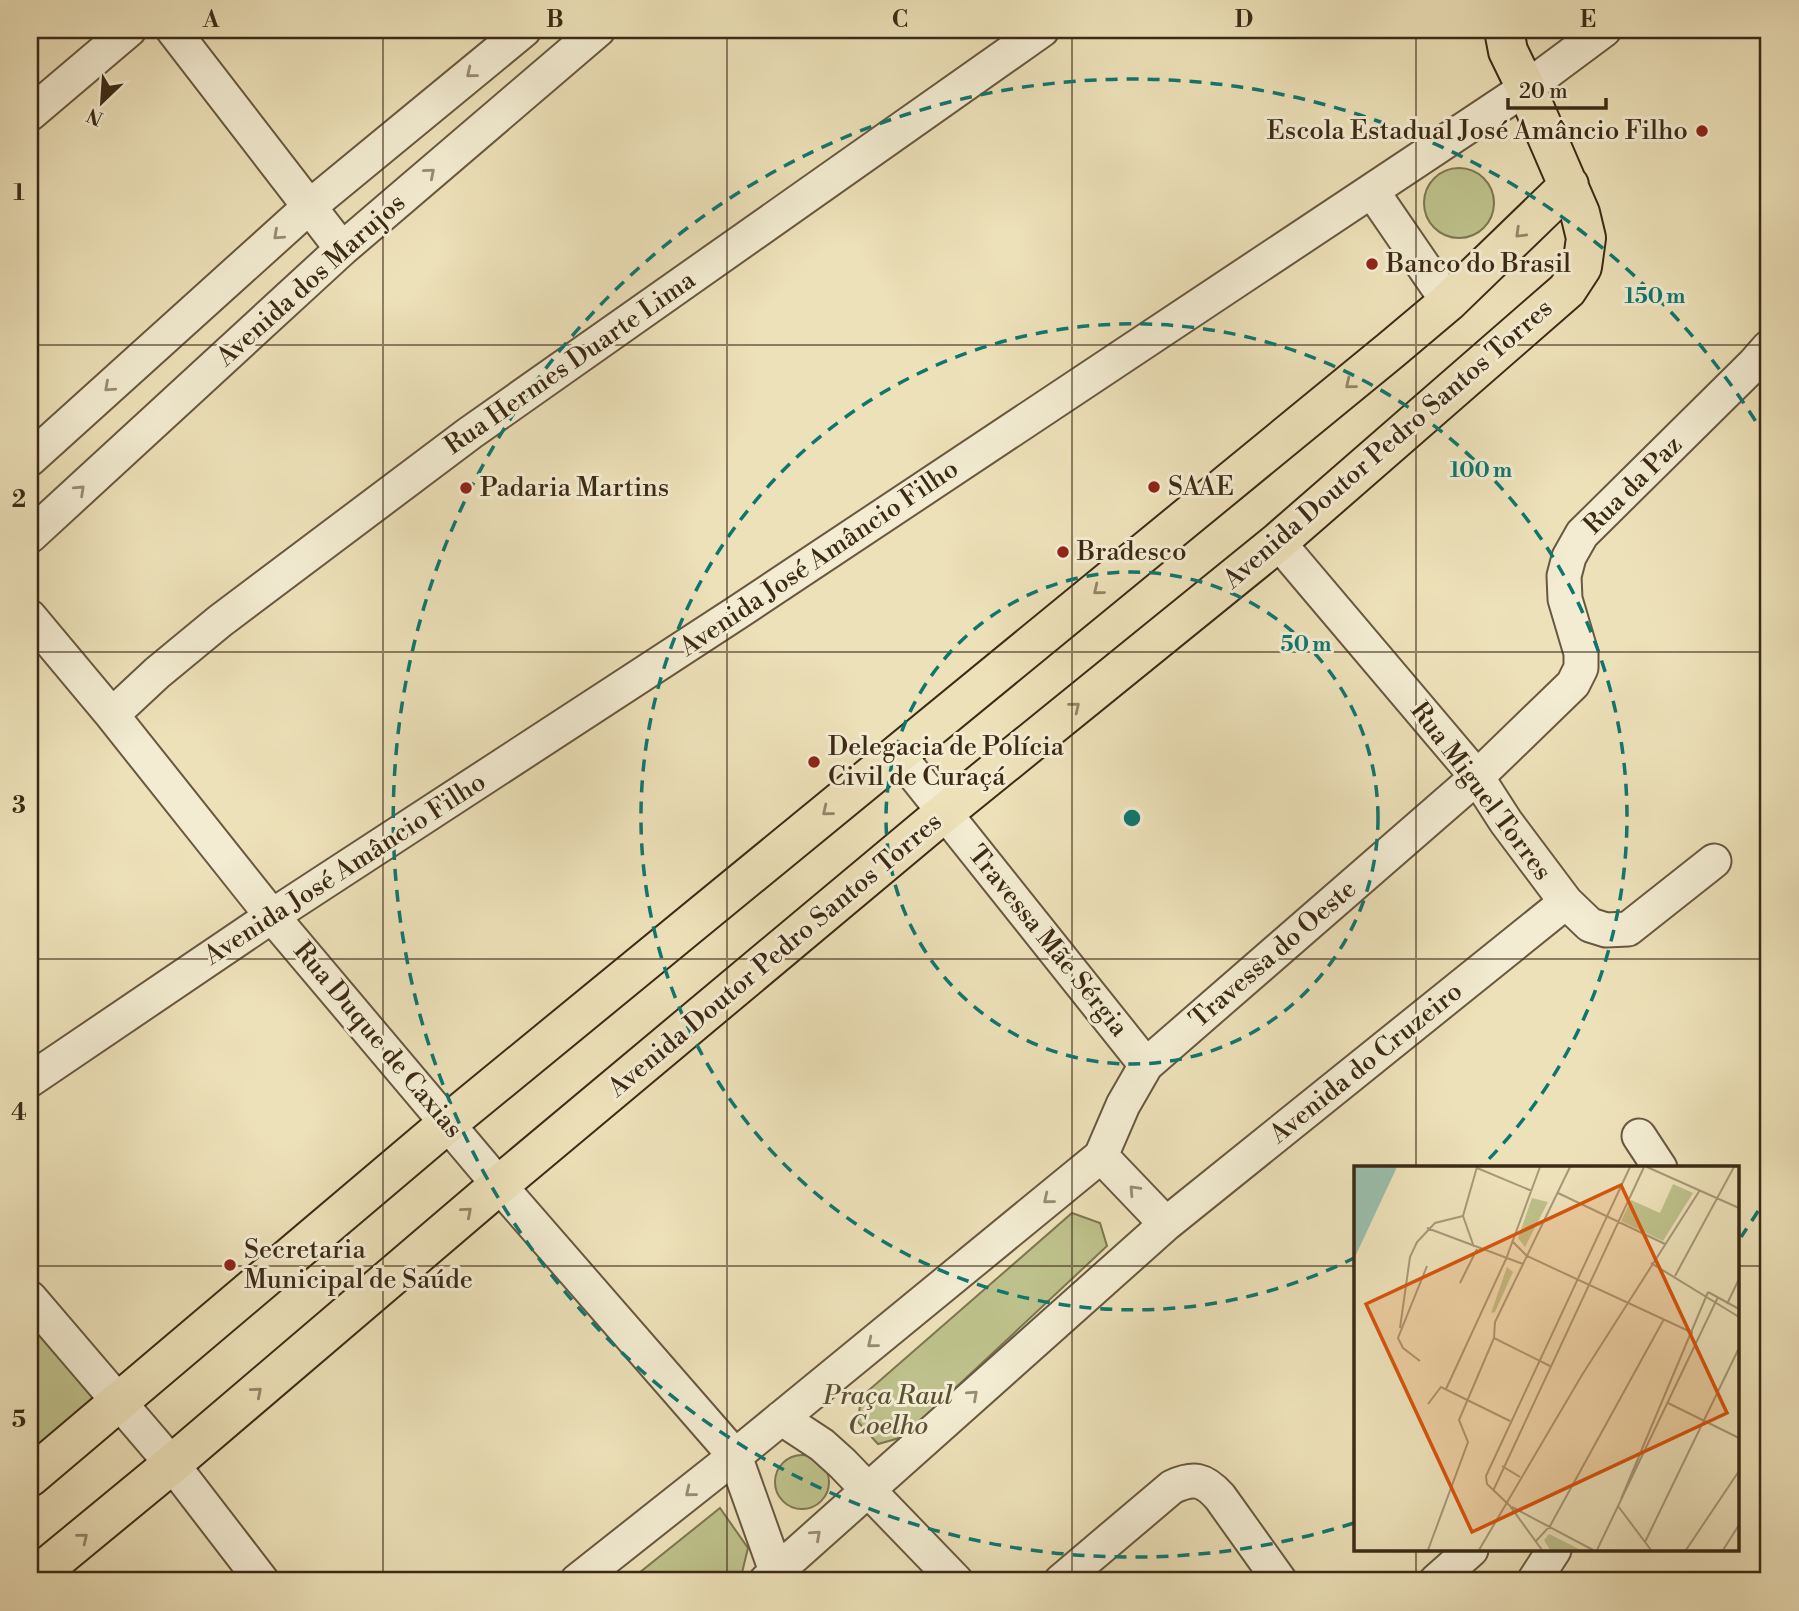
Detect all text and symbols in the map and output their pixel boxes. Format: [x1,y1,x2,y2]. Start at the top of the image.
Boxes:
text: A [202,6,220,34]
text: B [546,6,564,34]
text: C [892,6,908,34]
text: D [1235,6,1253,34]
text: E [1580,6,1596,34]
one-way arrow [467,65,480,77]
north arrow [66,66,136,136]
scale bar [1508,66,1606,110]
text: 20 m [1519,79,1568,105]
text: N [83,102,107,131]
place label: Escola Estadual José Amâncio Filho [1267,115,1688,147]
marker: Escola Estadual José Amâncio Filho [1694,123,1710,139]
one-way arrow [422,169,435,181]
text: 1 [13,179,25,207]
street label: Avenida dos Marujos [209,187,412,374]
one-way arrow [1515,224,1528,237]
one-way arrow [273,226,286,239]
place label: Banco do Brasil [1385,248,1571,280]
marker: Banco do Brasil [1364,256,1380,272]
street label: Rua Hermes Duarte Lima [438,264,702,462]
text: 150 m [1625,284,1685,310]
street label: Avenida Doutor Pedro Santos Torres [1216,292,1559,596]
one-way arrow [1345,376,1358,388]
one-way arrow [104,379,117,391]
street label: Rua da Paz [1577,429,1689,541]
street label: Avenida José Amâncio Filho [673,453,964,664]
text: 100 m [1450,458,1512,484]
place label: SAAE [1168,471,1234,503]
place label: Padaria Martins [480,472,669,504]
marker: SAAE [1146,479,1162,495]
marker: Padaria Martins [458,480,474,496]
text: 2 [12,486,26,514]
one-way arrow [72,486,85,499]
place label: Bradesco [1076,536,1187,568]
marker: Bradesco [1055,544,1071,560]
one-way arrow [1093,581,1105,594]
text: 50 m [1281,632,1331,658]
street label: Rua Miguel Torres [1403,695,1559,887]
one-way arrow [1068,702,1080,715]
place label: Delegacia de Polícia Civil de Curaçá [828,731,1065,793]
marker: Delegacia de Polícia Civil de Curaçá [806,754,822,770]
street label: Avenida José Amâncio Filho [197,766,492,973]
text: 3 [12,792,26,820]
one-way arrow [822,803,835,815]
street label: Avenida Doutor Pedro Santos Torres [601,806,948,1105]
centre of rings [1120,806,1144,830]
street label: Travessa Mãe Sérgia [961,839,1136,1044]
street label: Travessa do Oeste [1183,873,1363,1035]
street label: Rua Duque de Caxias [287,935,469,1145]
street label: Avenida do Cruzeiro [1262,975,1469,1151]
text: 4 [11,1099,27,1127]
inset map [1354,1166,1740,1552]
one-way arrow [1129,1185,1142,1198]
one-way arrow [1044,1191,1057,1203]
one-way arrow [459,1208,472,1220]
place label: Secretaria Municipal de Saúde [244,1234,473,1296]
marker: Secretaria Municipal de Saúde [222,1257,238,1273]
one-way arrow [868,1335,881,1347]
park label: Praça Raul Coelho [822,1380,953,1442]
one-way arrow [249,1388,262,1400]
one-way arrow [964,1391,977,1404]
text: 5 [12,1406,26,1434]
one-way arrow [685,1484,698,1496]
one-way arrow [808,1531,821,1543]
one-way arrow [74,1534,87,1546]

